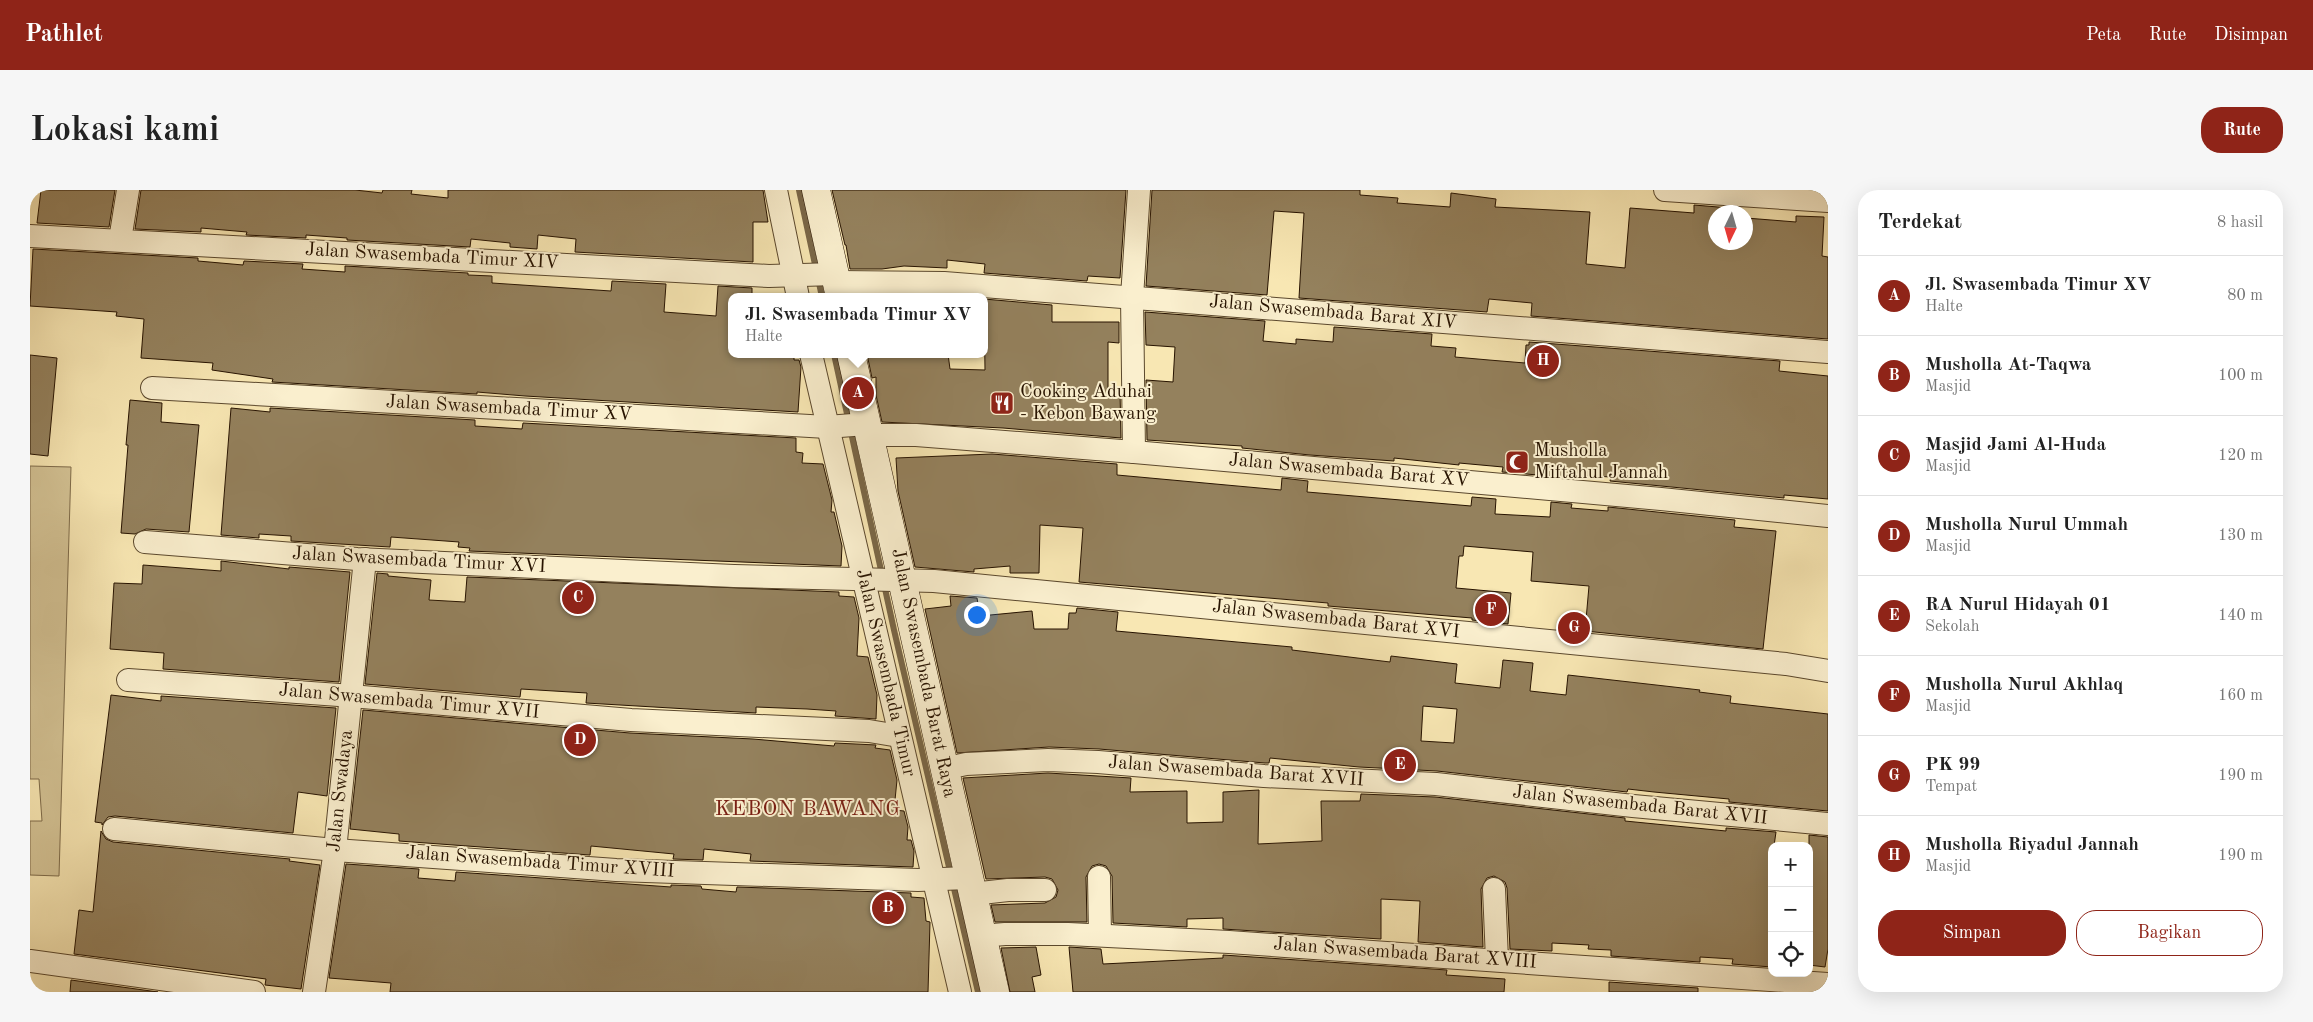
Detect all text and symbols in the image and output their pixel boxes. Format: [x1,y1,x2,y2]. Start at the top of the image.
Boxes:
text: Pathlet [25,23,103,47]
text: Peta [2086,26,2121,44]
text: Rute [2149,26,2186,44]
text: Disimpan [2214,26,2288,44]
button: Rute [2201,107,2283,153]
text: Lokasi kami [30,113,219,148]
north arrow [1708,205,1753,250]
text: Terdekat [1878,212,1962,233]
text: 8 hasil [2217,215,2263,231]
street label: Jalan Swasembada Timur XIV [305,241,560,273]
text: Jl. Swasembada Timur XV [1925,276,2152,295]
text: A [1888,288,1900,304]
text: 80 m [2227,288,2263,304]
popup [728,293,988,358]
street label: Jalan Swasembada Barat XIV [1208,293,1458,333]
text: Halte [1925,299,1963,315]
text: Jl. Swasembada Timur XV [745,306,971,325]
text: Halte [745,329,782,345]
pin: H [1527,342,1559,380]
text: Musholla At-Taqwa [1925,356,2092,375]
text: B [1888,368,1900,384]
text: 100 m [2218,368,2263,384]
pin: A [842,374,874,412]
text: Masjid [1925,379,1971,395]
place label: Cooking Aduhai - Kebon Bawang [1020,383,1157,424]
restaurant icon: Cooking Aduhai - Kebon Bawang [989,390,1015,416]
street label: Jalan Swasembada Timur XV [385,393,633,425]
text: Masjid Jami Al-Huda [1925,436,2106,455]
place label: Musholla Miftahul Jannah [1534,442,1668,483]
text: C [1889,448,1899,464]
text: 120 m [2218,448,2263,464]
mosque icon: Musholla Miftahul Jannah [1504,449,1530,475]
street label: Jalan Swasembada Barat XV [1228,451,1470,491]
text: Masjid [1925,459,1971,475]
text: Musholla Nurul Ummah [1925,516,2128,535]
text: D [1888,528,1900,544]
text: 130 m [2218,528,2263,544]
text: Masjid [1925,539,1971,555]
street label: Jalan Swasembada Timur XVI [292,545,546,577]
street label: Jalan Swasembada Barat Raya [887,547,959,800]
street label: Jalan Swasembada Timur [852,567,918,779]
pin: C [562,579,594,617]
pin: F [1475,591,1507,629]
text: RA Nurul Hidayah 01 [1925,596,2111,615]
street label: Jalan Swasembada Barat XVI [1211,598,1461,642]
your location [964,602,990,628]
text: E [1888,608,1900,624]
text: 140 m [2218,608,2263,624]
pin: G [1558,609,1590,647]
text: Sekolah [1925,619,1979,635]
text: Musholla Nurul Akhlaq [1925,676,2123,695]
street label: Jalan Swasembada Timur XVII [278,681,540,723]
text: F [1889,688,1899,704]
text: 160 m [2218,688,2263,704]
text: Masjid [1925,699,1971,715]
pin: D [564,721,596,759]
street label: Jalan Swadaya [325,728,357,853]
pin: E [1384,746,1416,784]
street label: Jalan Swasembada Barat XVII [1107,754,1365,790]
text: PK 99 [1925,756,1980,775]
text: G [1888,768,1900,784]
text: 190 m [2218,768,2263,784]
text: Tempat [1925,779,1977,795]
street label: Jalan Swasembada Barat XVII [1512,783,1768,829]
district label: KEBON BAWANG [715,799,901,820]
text: Musholla Riyadul Jannah [1925,836,2139,855]
map controls [1768,842,1813,977]
button: + [1768,842,1813,887]
street label: Jalan Swasembada Timur XVIII [405,844,675,882]
text: H [1887,848,1901,864]
text: 190 m [2218,848,2263,864]
text: Masjid [1925,859,1971,875]
button: − [1768,887,1813,932]
pin: B [872,889,904,927]
button: Simpan [1878,910,2066,956]
button: Bagikan [2076,910,2263,956]
button: locate [1768,932,1813,977]
street label: Jalan Swasembada Barat XVIII [1273,935,1537,973]

